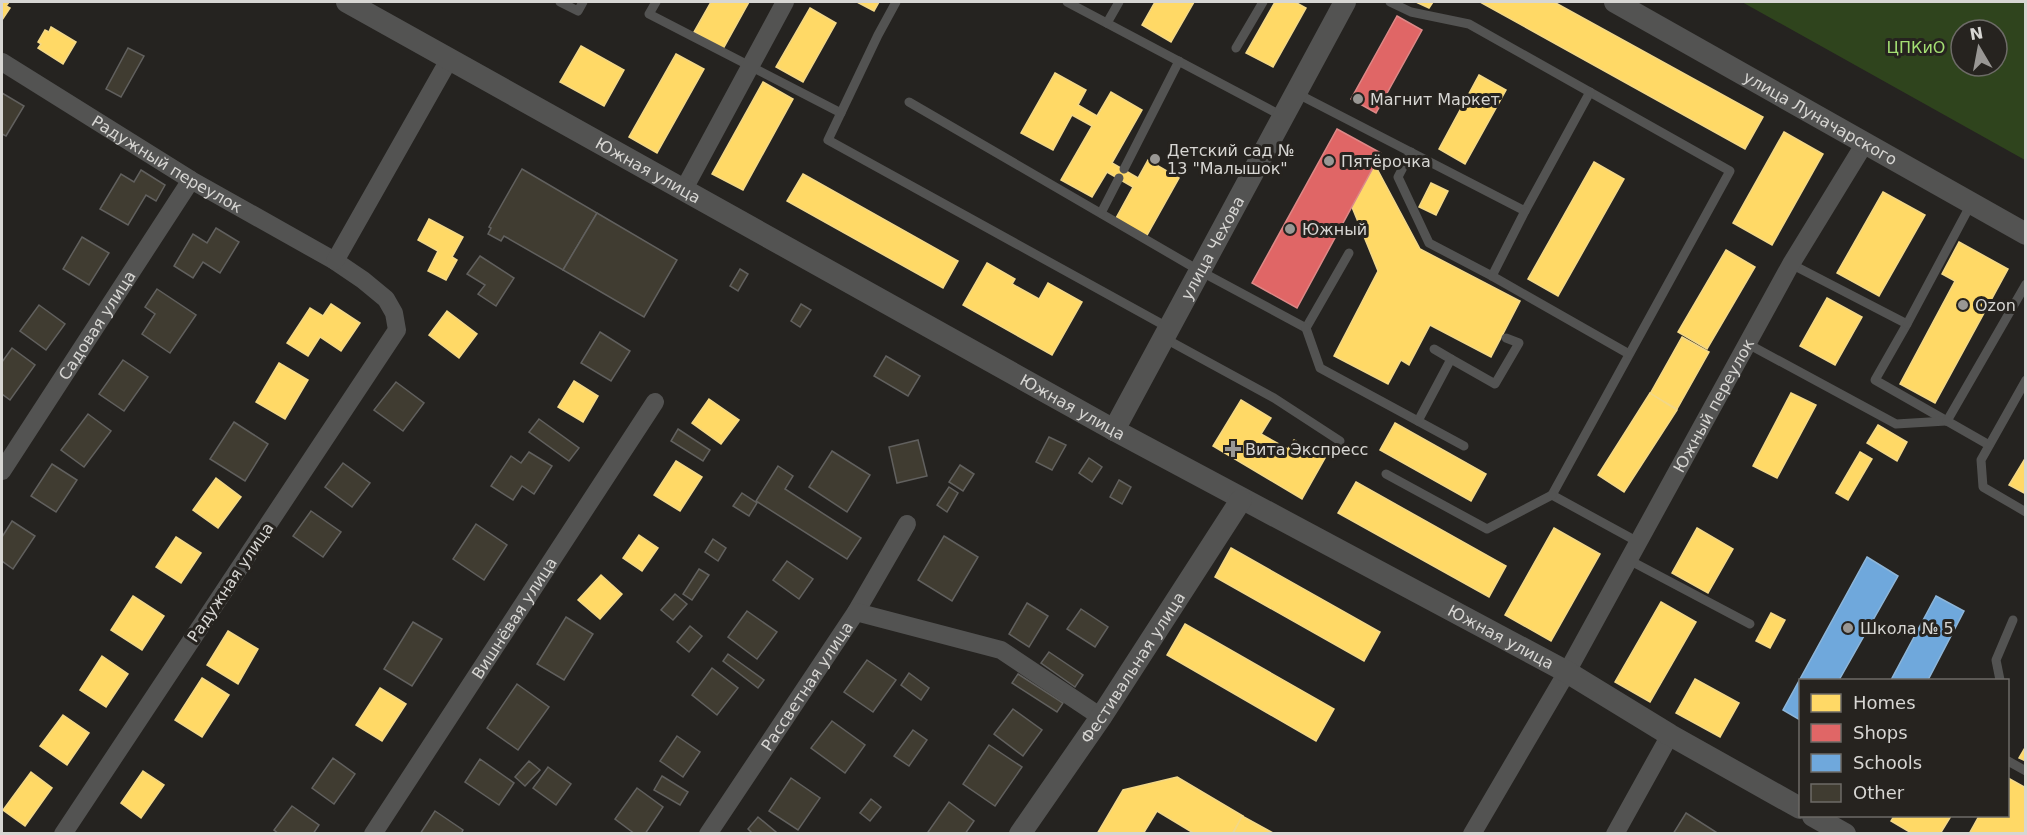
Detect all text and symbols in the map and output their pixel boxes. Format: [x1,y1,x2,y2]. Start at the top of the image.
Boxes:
north arrow [1949,18,2009,78]
text: N [1968,23,1985,44]
park label: ЦПКиО [1887,38,1945,57]
street label: улица Луначарского [1740,68,1901,169]
place label: Магнит Маркет [1370,90,1500,109]
marker: Магнит Маркет [1351,92,1365,106]
street label: Радужный переулок [88,111,246,217]
street label: Южная улица [592,134,704,207]
place label: Детский сад № 13 "Малышок" [1167,141,1294,178]
marker: Детский сад № 13 "Малышок" [1148,152,1162,166]
place label: Пятёрочка [1341,152,1431,171]
marker: Пятёрочка [1322,154,1336,168]
street label: улица Чехова [1177,193,1248,303]
place label: Южный [1302,220,1367,239]
marker: Южный [1283,222,1297,236]
street label: Садовая улица [55,267,140,384]
place label: Ozon [1975,296,2016,315]
marker: Ozon [1956,298,1970,312]
street label: Южный переулок [1669,335,1758,476]
street label: Южная улица [1016,370,1128,444]
place label: Вита Экспресс [1245,440,1368,459]
marker: Вита Экспресс [1226,442,1240,456]
street label: Радужная улица [183,519,277,646]
street label: Вишнёвая улица [468,554,561,683]
street label: Фестивальная улица [1077,588,1189,747]
street label: Южная улица [1444,601,1557,673]
street label: Рассветная улица [757,618,857,754]
place label: Школа № 5 [1860,619,1954,638]
marker: Школа № 5 [1841,621,1855,635]
legend [1799,679,2009,817]
text: Homes [1853,692,1916,713]
text: Shops [1853,722,1908,743]
text: Schools [1853,752,1922,773]
text: Other [1853,782,1905,803]

